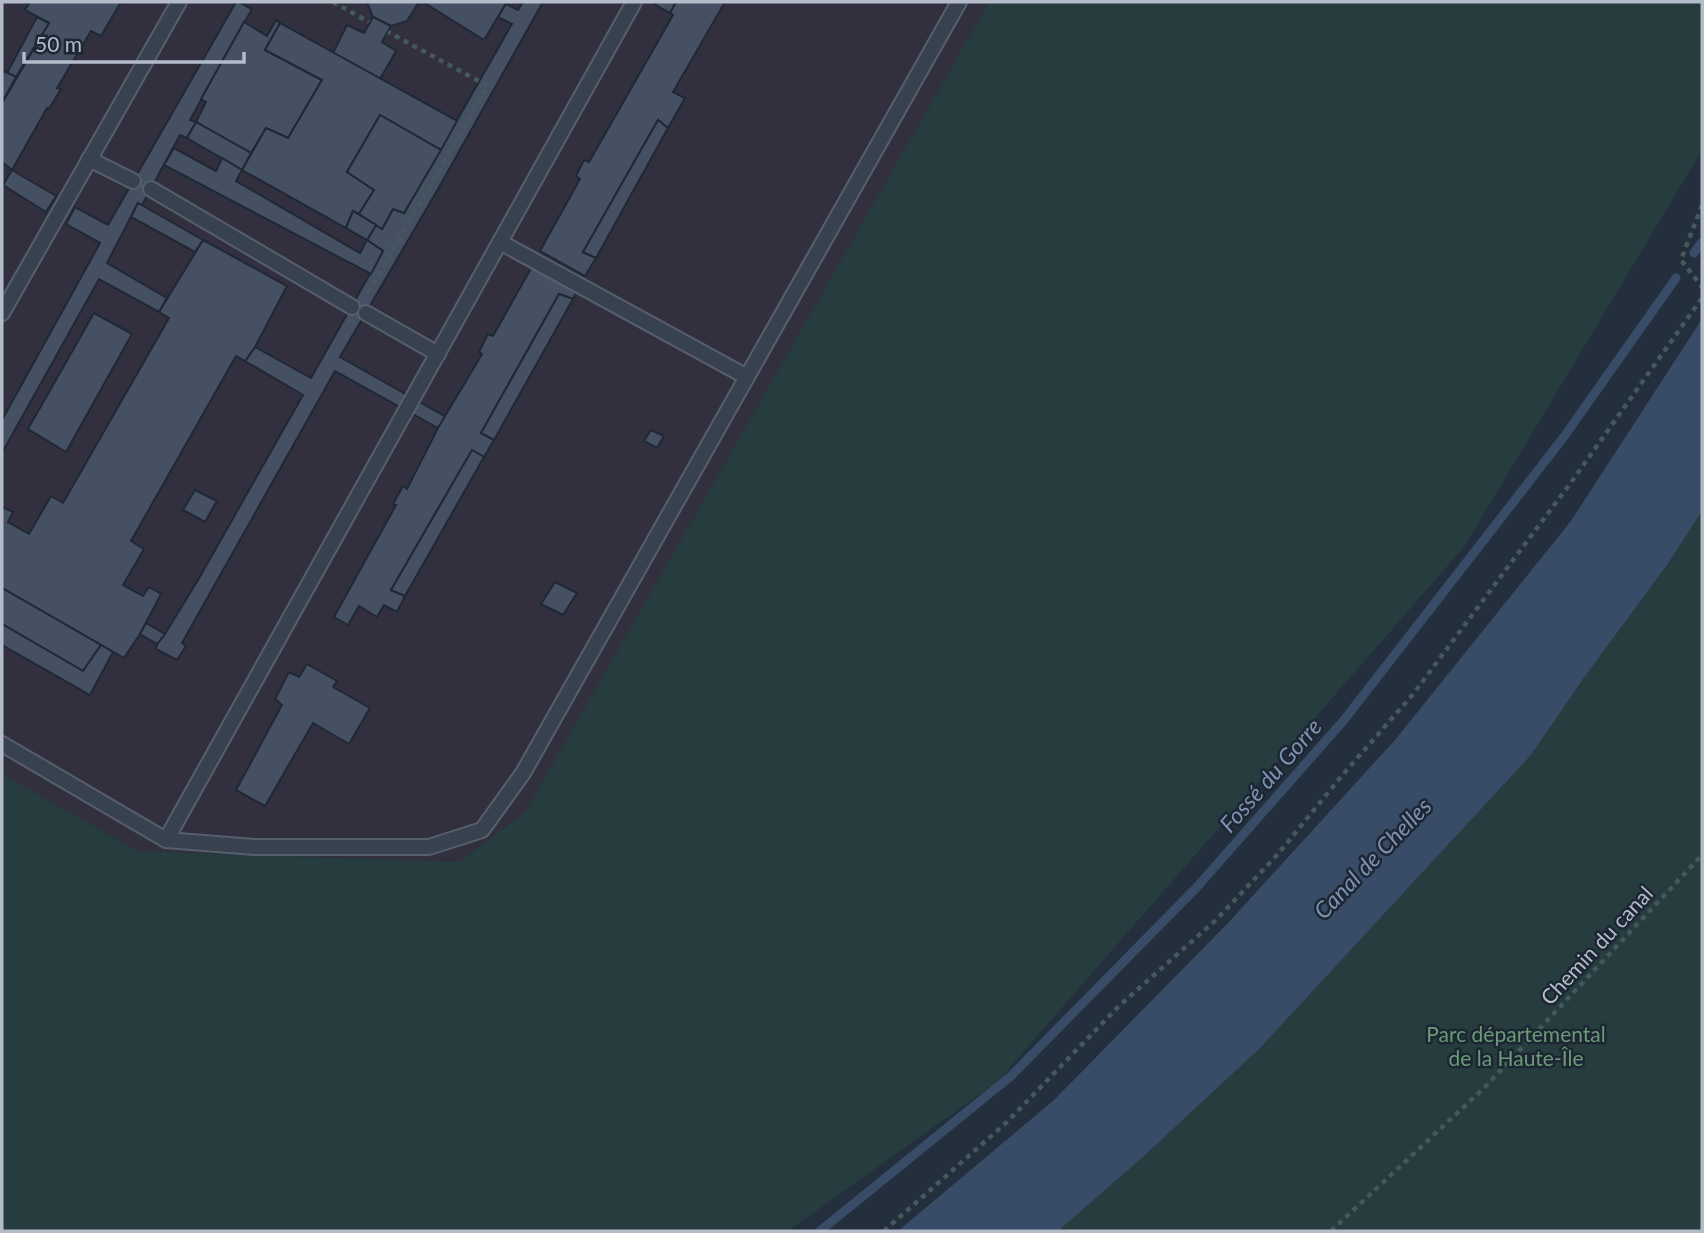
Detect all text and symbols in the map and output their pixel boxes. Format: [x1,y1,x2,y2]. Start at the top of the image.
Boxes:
scale bar [24,21,245,65]
text: 50 m [35,31,82,56]
water label: Fossé du Gorre [1213,712,1327,838]
water label: Canal de Chelles [1307,792,1437,924]
street label: Chemin du canal [1535,881,1657,1009]
park label: Parc départemental de la Haute-Île [1426,1021,1606,1070]

